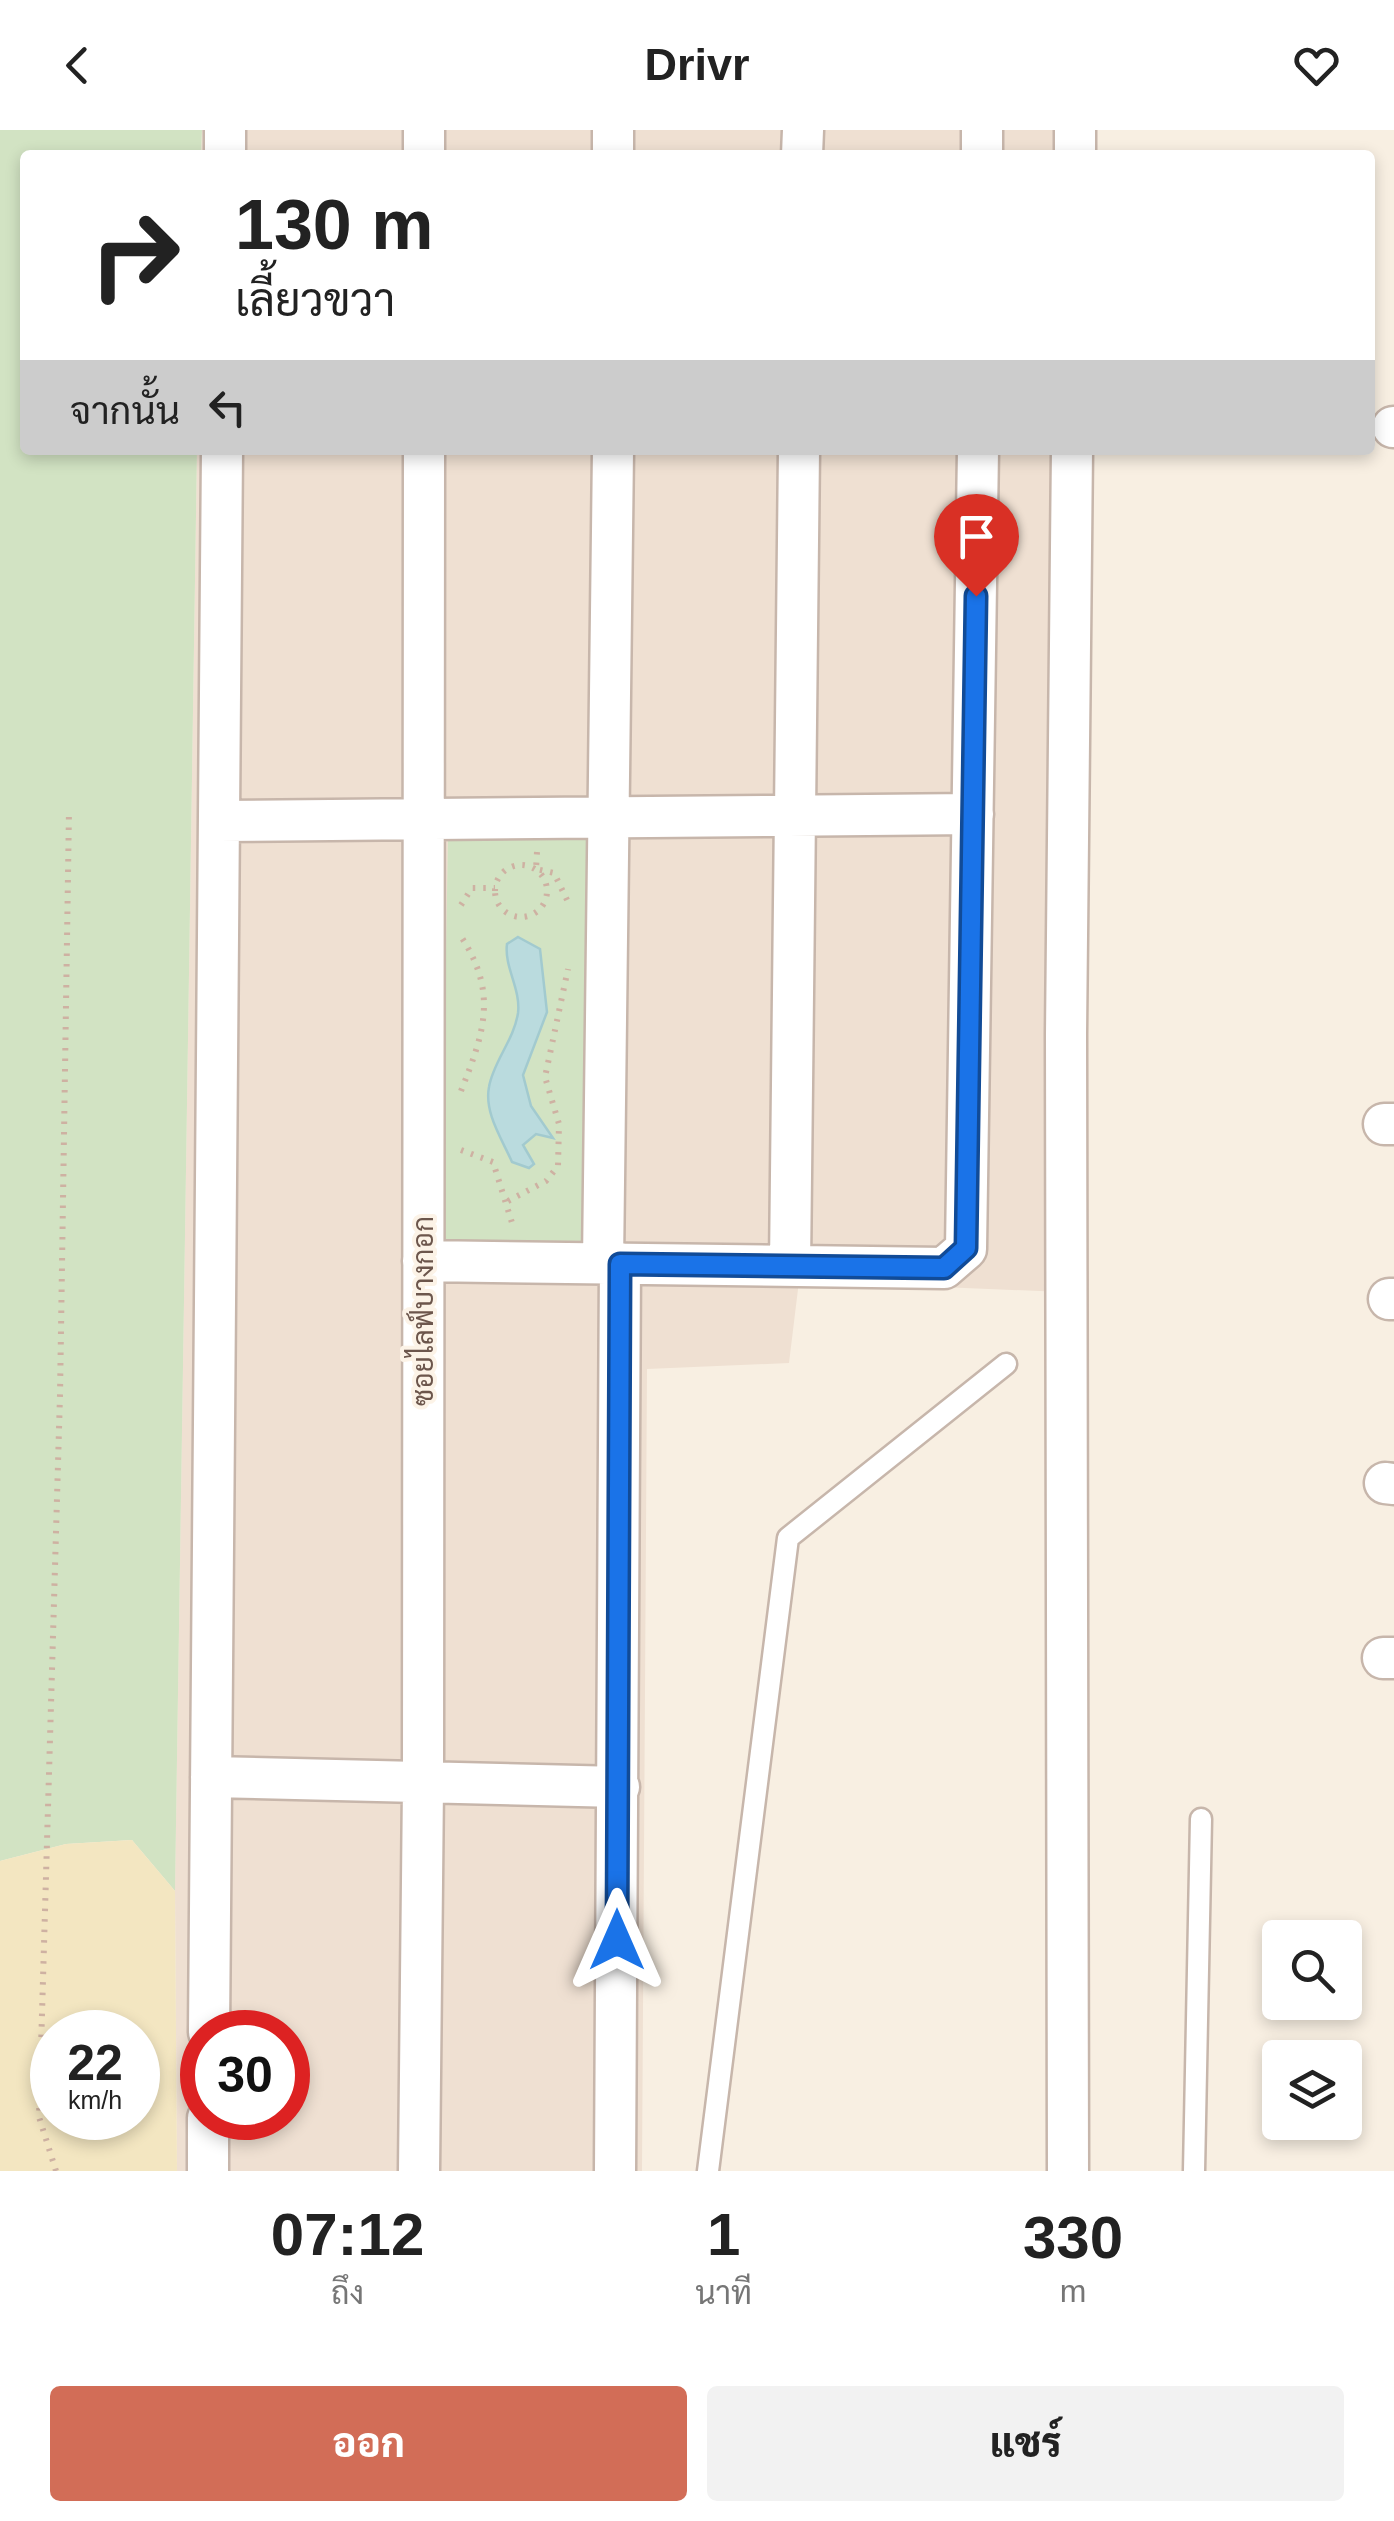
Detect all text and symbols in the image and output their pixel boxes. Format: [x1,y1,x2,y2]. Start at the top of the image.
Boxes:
icon: back [50,38,105,93]
icon: heart [1289,38,1344,93]
text: Drivr [644,39,750,90]
text: 130 m [235,186,433,264]
icon: right [70,190,200,320]
text: เลี้ยวขวา [235,275,395,326]
icon: left [200,380,255,435]
text: จากนั้น [70,390,180,432]
pin [934,494,1019,597]
icon: arrive [949,509,1004,564]
street label: ซอยไลฟ์บางกอก [404,1216,439,1406]
position arrow [565,1888,669,1992]
map controls [1262,1920,1362,2140]
button: search [1262,1920,1362,2020]
speed limit sign: 30 [180,2010,310,2140]
text: 22 [67,2035,123,2091]
button: layers [1262,2040,1362,2140]
text: km/h [68,2086,122,2114]
text: 07:12 [271,2201,424,2268]
text: 1 [707,2201,740,2268]
text: 330 [1023,2204,1123,2271]
text: m [1060,2273,1086,2309]
text: ถึง [331,2275,364,2311]
text: นาที [695,2275,752,2311]
button: ออก [50,2386,687,2501]
button: แชร์ [707,2386,1344,2501]

